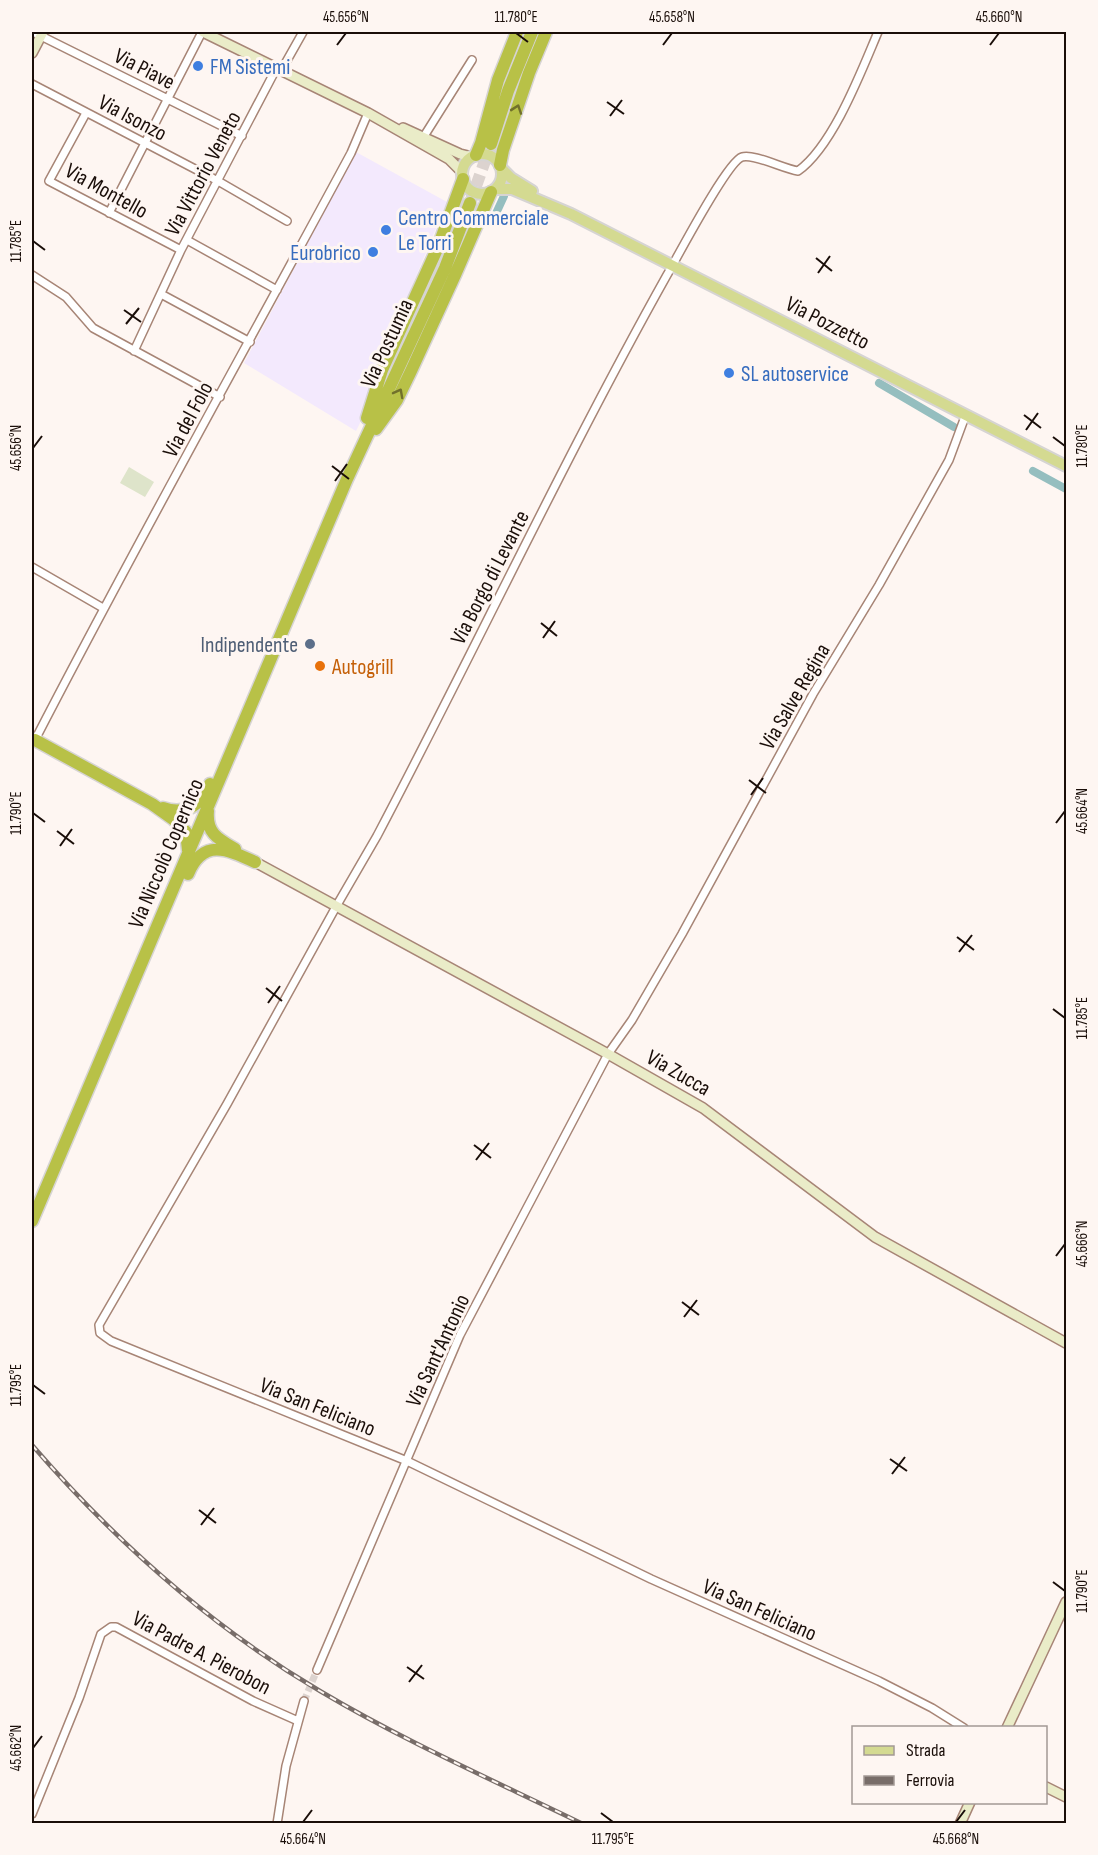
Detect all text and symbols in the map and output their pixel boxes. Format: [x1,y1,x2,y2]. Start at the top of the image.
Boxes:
text: 45.656°N [323,8,369,27]
text: 11.780°E [494,8,538,27]
text: 45.658°N [649,8,695,27]
text: 45.660°N [976,8,1022,27]
street label: Via Piave [109,43,179,96]
place label: FM Sistemi [210,54,290,81]
marker: FM Sistemi [191,59,205,73]
street label: Via Isonzo [93,89,171,148]
one-way arrow [510,104,522,115]
street label: Via Vittorio Veneto [159,107,247,241]
street label: Via Montello [60,158,152,225]
place label: Centro Commerciale Le Torri [398,205,549,257]
text: 11.785°E [7,220,26,262]
marker: Centro Commerciale Le Torri [379,223,393,237]
place label: Eurobrico [290,240,361,267]
marker: Eurobrico [366,245,380,259]
street label: Via Pozzetto [781,291,874,356]
street label: Via Postumia [355,295,420,392]
place label: SL autoservice [741,361,849,388]
marker: SL autoservice [722,366,736,380]
street label: Via del Folo [157,377,219,462]
one-way arrow [392,389,403,400]
text: 11.780°E [1073,424,1092,468]
text: 45.656°N [7,425,26,471]
street label: Via Borgo di Levante [445,506,536,649]
place label: Indipendente [201,632,298,659]
marker: Indipendente [303,637,317,651]
street label: Via Salve Regina [754,639,837,755]
place label: Autogrill [331,654,394,681]
marker: Autogrill [313,659,327,673]
street label: Via Niccolò Copernico [123,775,210,932]
text: 45.664°N [1073,788,1092,834]
text: 11.790°E [7,791,26,835]
text: 11.785°E [1073,997,1092,1039]
street label: Via Zucca [641,1044,715,1102]
text: 45.666°N [1073,1221,1092,1267]
street label: Via Sant'Antonio [400,1290,476,1411]
text: 11.795°E [7,1364,26,1406]
street label: Via San Feliciano [256,1372,379,1443]
text: 11.790°E [1073,1569,1092,1613]
street label: Via San Feliciano [698,1573,821,1648]
street label: Via Padre A. Pierobon [127,1605,275,1701]
text: 45.662°N [7,1725,26,1771]
legend [852,1726,1047,1804]
text: Strada [906,1740,946,1761]
text: Ferrovia [906,1770,954,1791]
text: 45.664°N [280,1830,326,1849]
text: 11.795°E [592,1830,634,1849]
text: 45.668°N [933,1830,979,1849]

